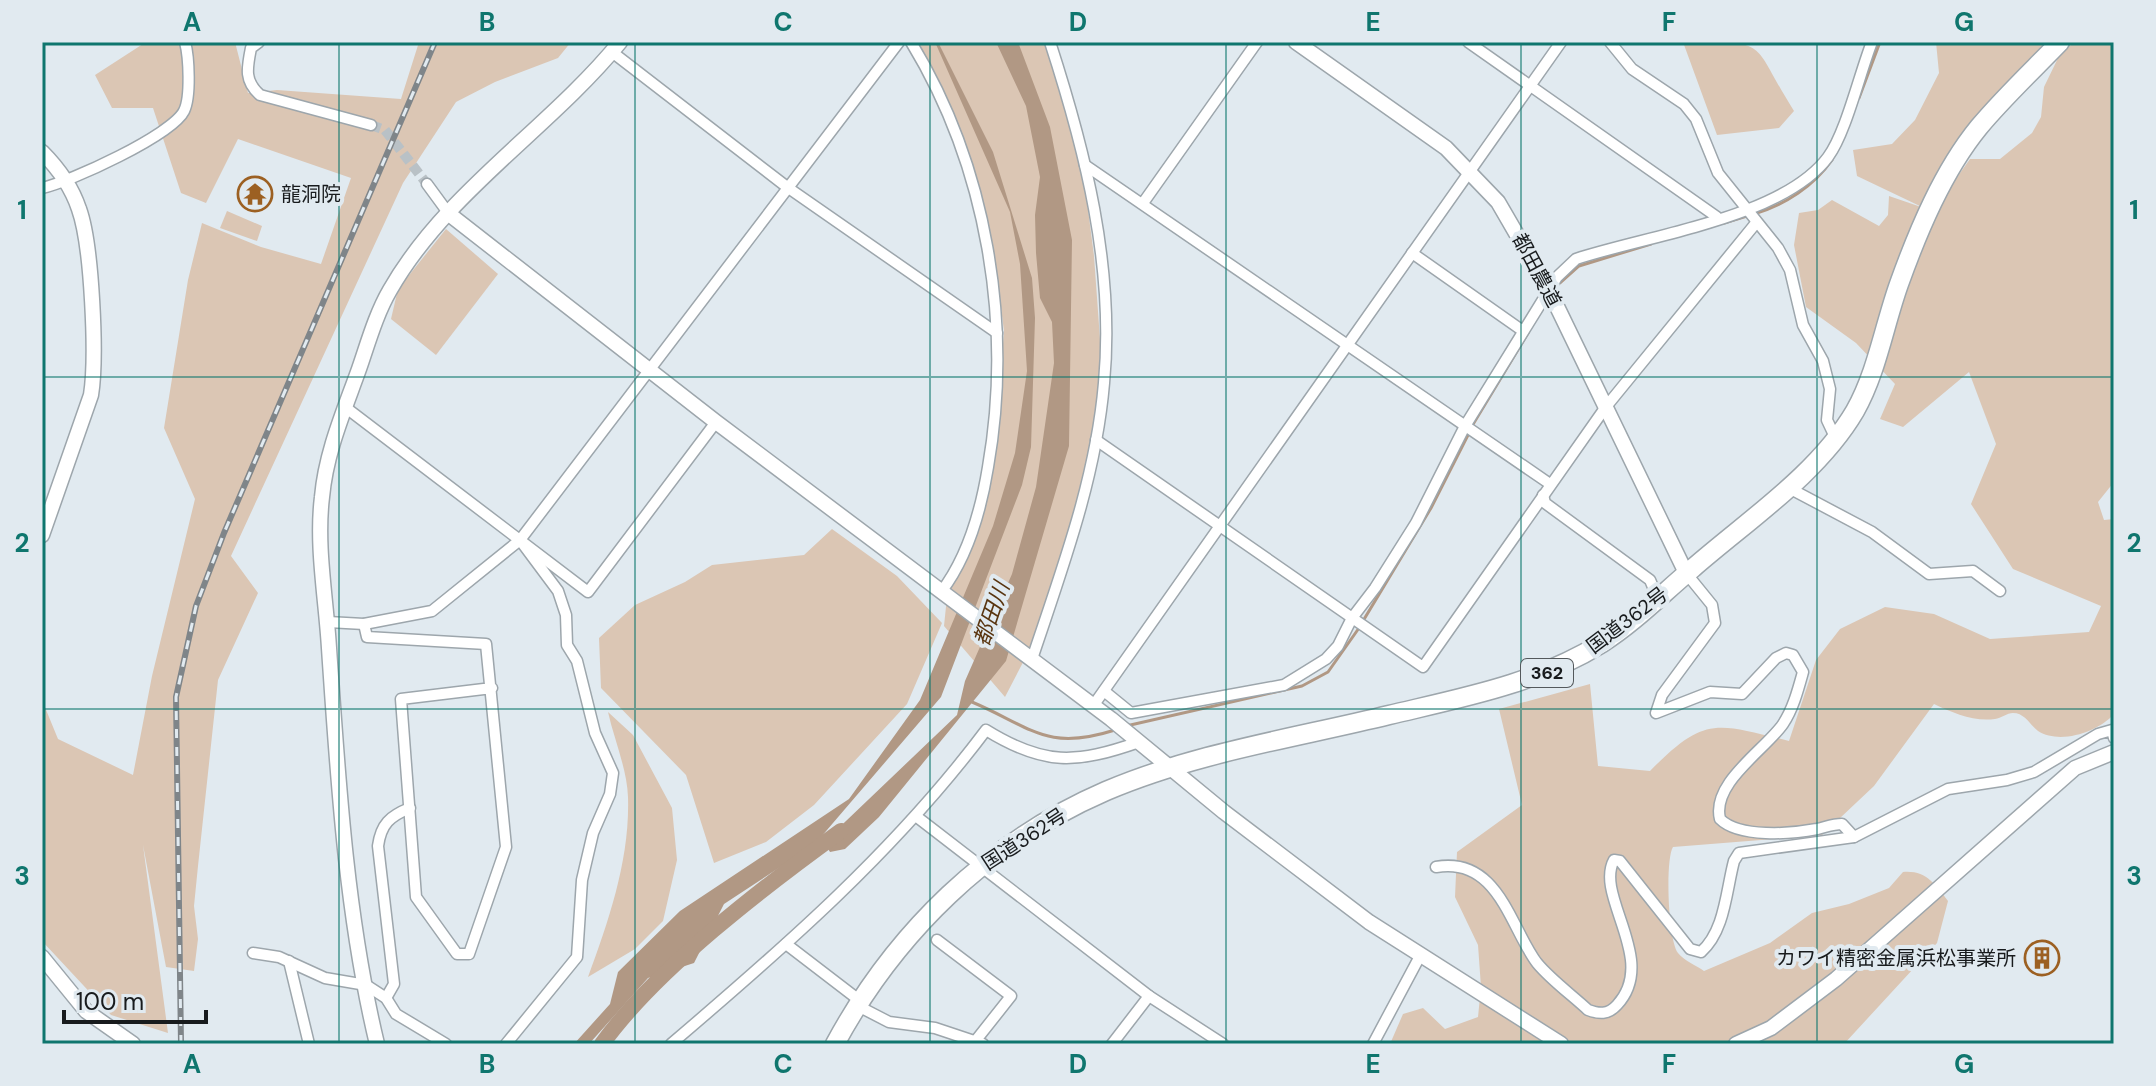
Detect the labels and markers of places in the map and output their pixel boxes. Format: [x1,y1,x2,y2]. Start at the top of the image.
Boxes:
temple icon: 龍洞院 [236,175,274,213]
place label: 龍洞院 [281,181,341,207]
building icon: カワイ精密金属浜松事業所 [2023,939,2061,977]
place label: カワイ精密金属浜松事業所 [1776,945,2016,971]

